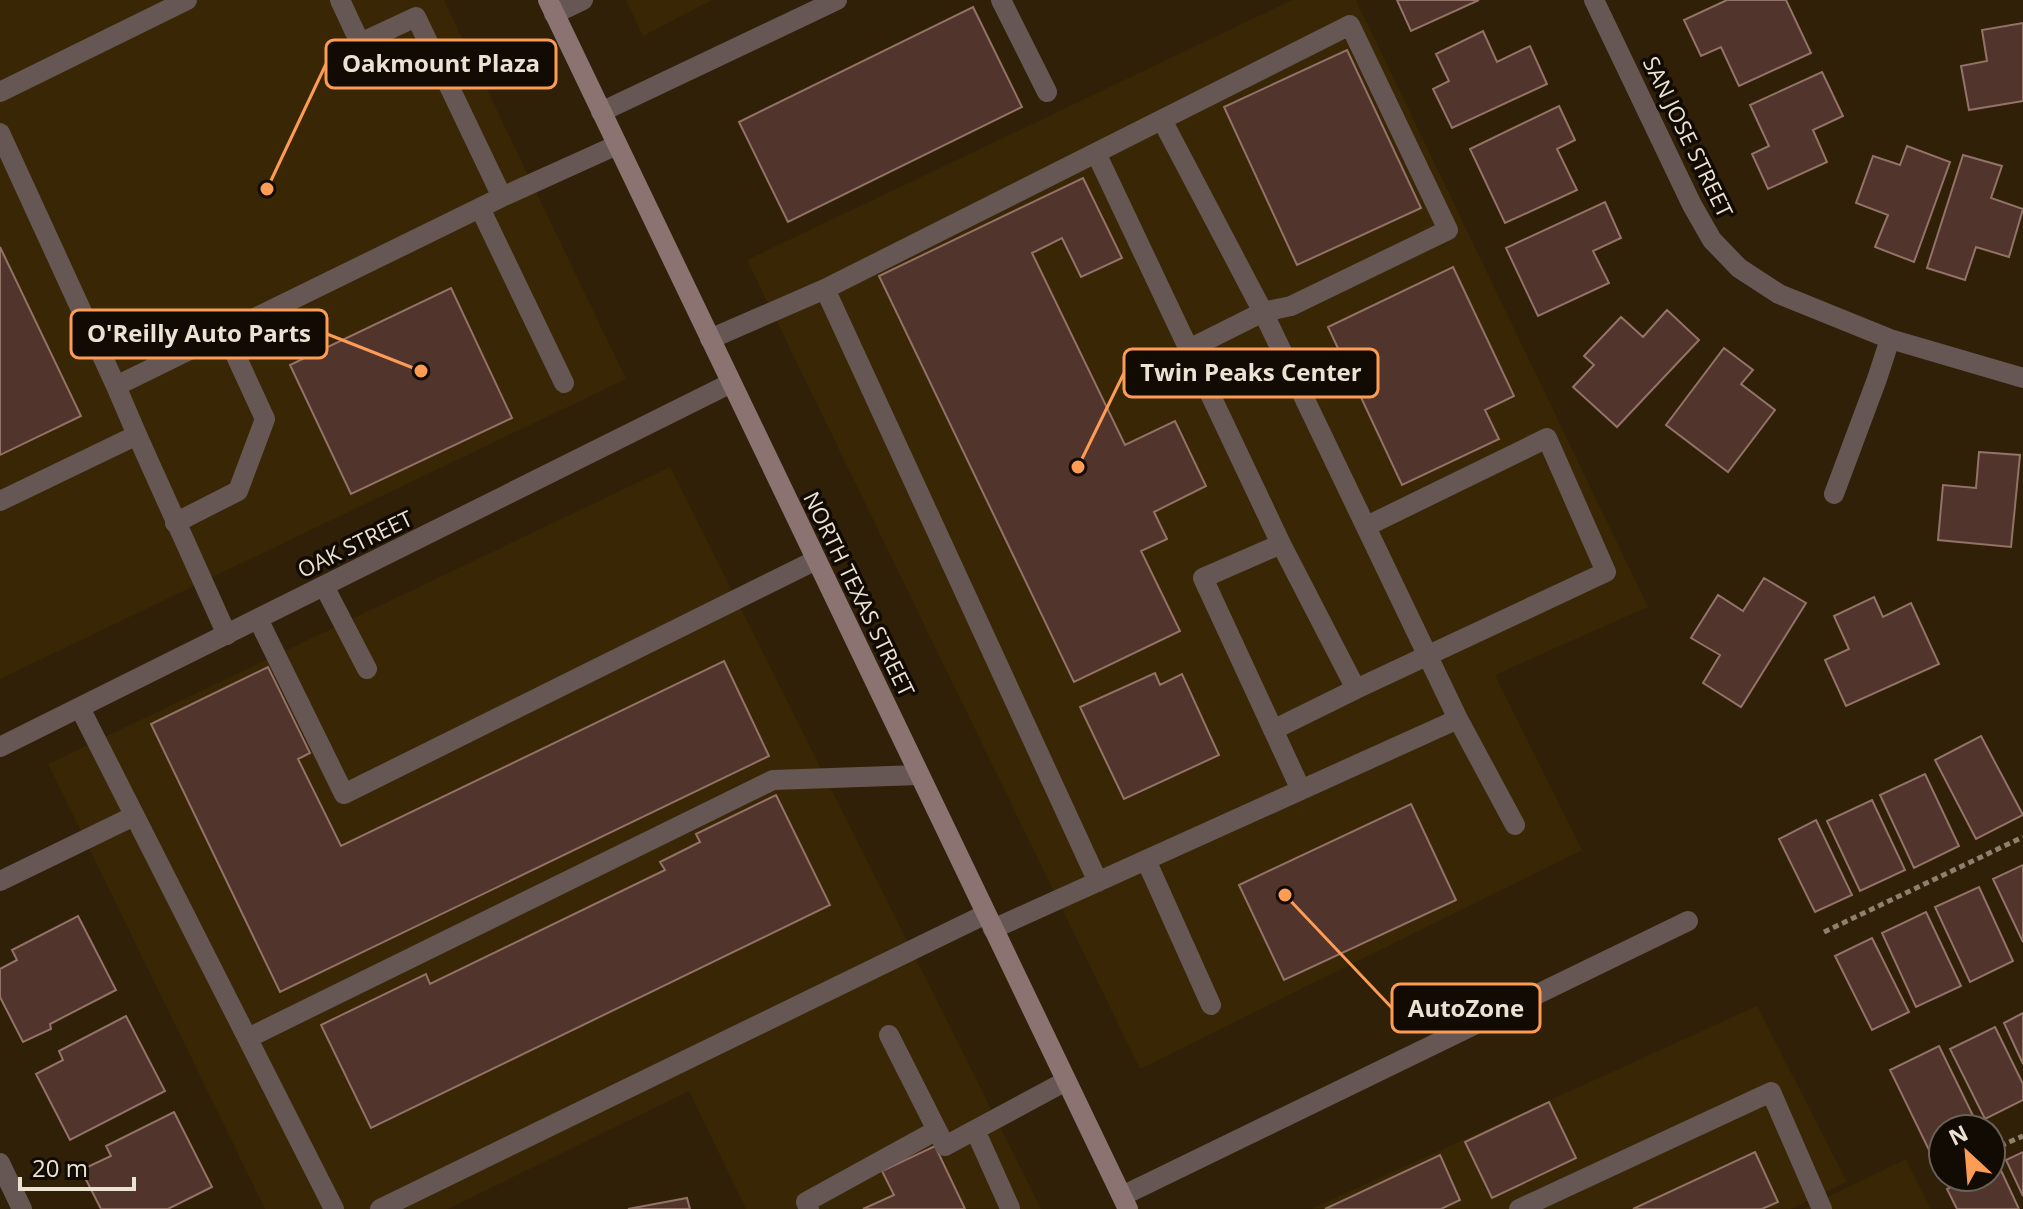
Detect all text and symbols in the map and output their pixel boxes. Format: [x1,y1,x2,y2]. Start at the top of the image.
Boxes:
callout: Oakmount Plaza [326,40,556,88]
text: Oakmount Plaza [342,46,540,79]
street label: SAN JOSE STREET [1637,51,1741,222]
callout: O'Reilly Auto Parts [71,310,327,358]
text: O'Reilly Auto Parts [87,316,311,349]
callout: Twin Peaks Center [1124,349,1378,397]
text: Twin Peaks Center [1140,355,1362,388]
street label: NORTH TEXAS STREET [797,486,923,701]
street label: OAK STREET [292,502,417,584]
callout: AutoZone [1392,984,1540,1032]
text: AutoZone [1408,991,1524,1024]
north arrow [1927,1113,2007,1193]
text: N [1943,1117,1972,1152]
scale bar [20,1141,134,1191]
text: 20 m [32,1151,88,1184]

